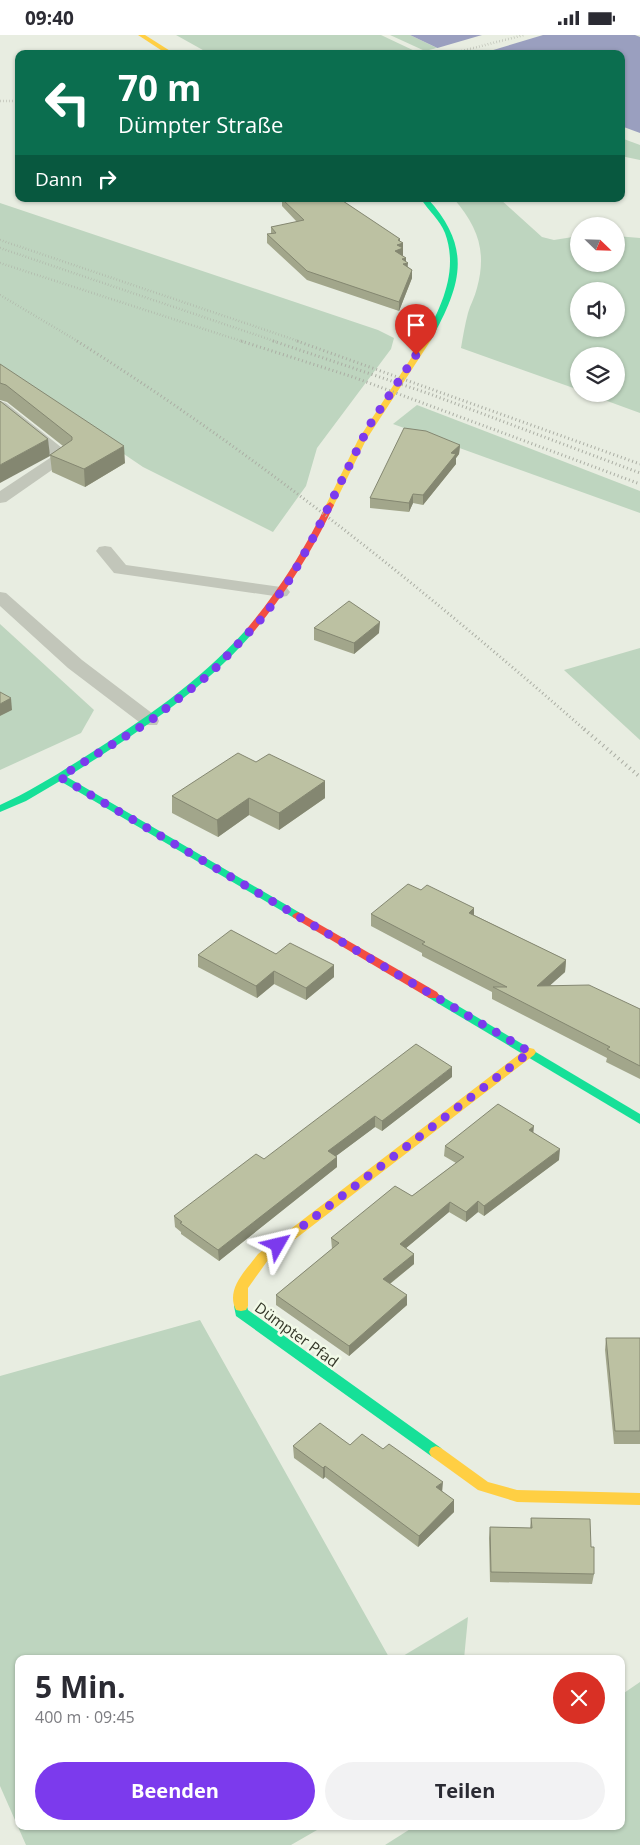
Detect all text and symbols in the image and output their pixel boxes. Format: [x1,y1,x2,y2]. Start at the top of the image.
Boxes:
text: 09:40 [25,5,74,31]
text: 70 m [118,64,201,111]
icon: left [35,70,100,135]
text: Dümpter Straße [118,109,283,139]
icon: right [93,165,121,193]
text: Dann [35,166,83,192]
north arrow [570,217,625,273]
map controls [570,217,625,402]
button: sound [570,282,625,337]
pin [395,304,437,355]
icon: arrive [402,311,430,339]
button: layers [570,347,625,402]
position arrow [251,1218,303,1270]
street label: Dümpter Pfad [251,1297,343,1371]
text: 5 Min. [35,1666,126,1707]
button: close [553,1672,605,1724]
text: 400 m · 09:45 [35,1706,135,1728]
button: Beenden [35,1762,315,1820]
button: Teilen [325,1762,605,1820]

